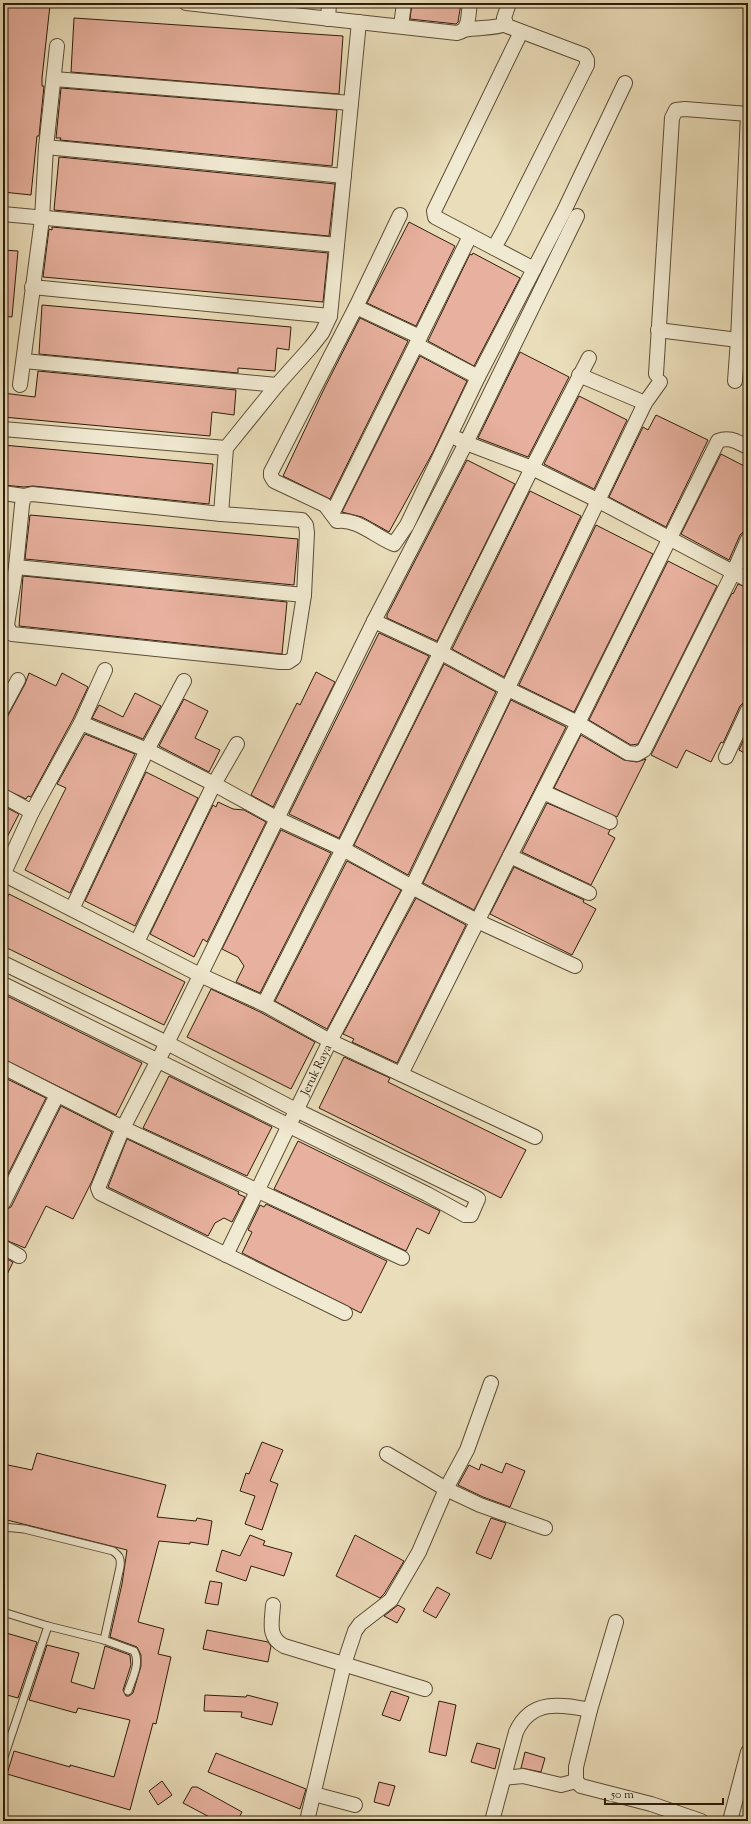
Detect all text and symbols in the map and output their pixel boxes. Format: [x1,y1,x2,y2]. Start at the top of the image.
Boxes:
street label: Jeruk Raya [296,1041,337,1100]
scale bar [605,1780,723,1806]
text: 50 m [610,1786,634,1804]

